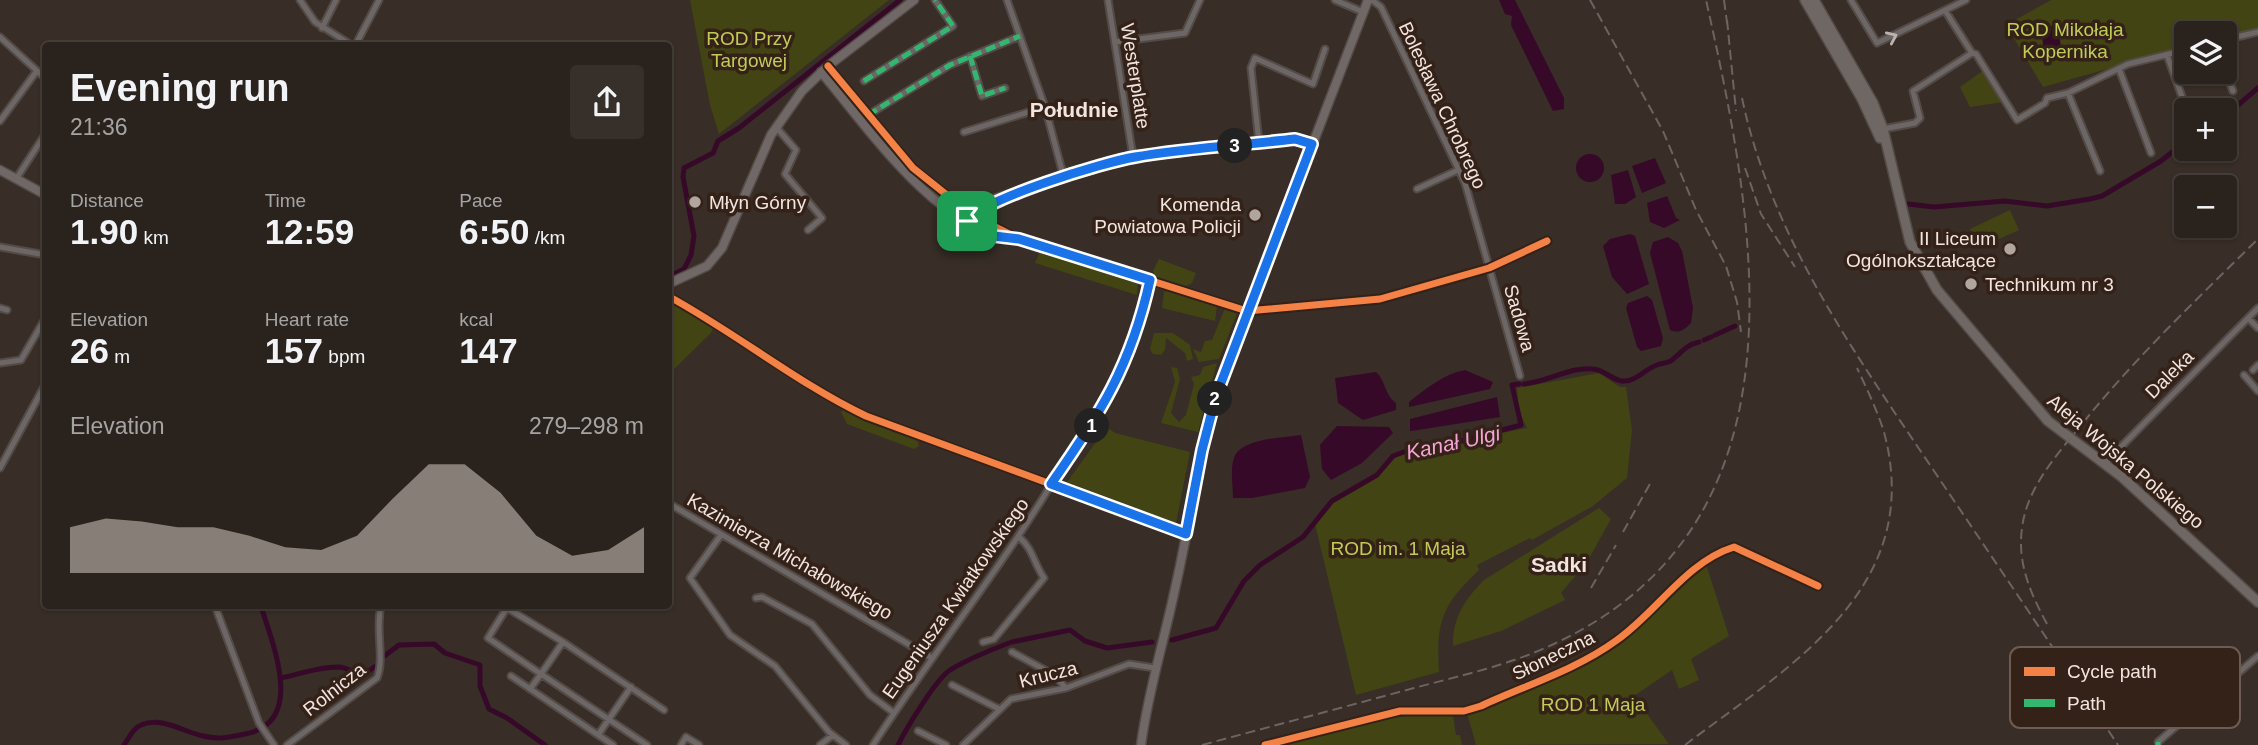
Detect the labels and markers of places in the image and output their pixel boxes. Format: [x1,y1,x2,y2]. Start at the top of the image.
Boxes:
pin: 3 [1218,128,1252,164]
pin [937,191,997,251]
place label: Młyn Górny [709,192,807,213]
marker: Młyn Górny [687,194,703,210]
place label: Komenda Powiatowa Policji [1094,194,1241,237]
marker: Komenda Powiatowa Policji [1247,207,1263,223]
place label: II Liceum Ogólnokształcące [1846,228,1996,271]
marker: II Liceum Ogólnokształcące [2002,241,2018,257]
place label: Technikum nr 3 [1985,274,2114,295]
marker: Technikum nr 3 [1963,276,1979,292]
pin: 2 [1198,382,1232,416]
pin: 1 [1074,408,1110,444]

